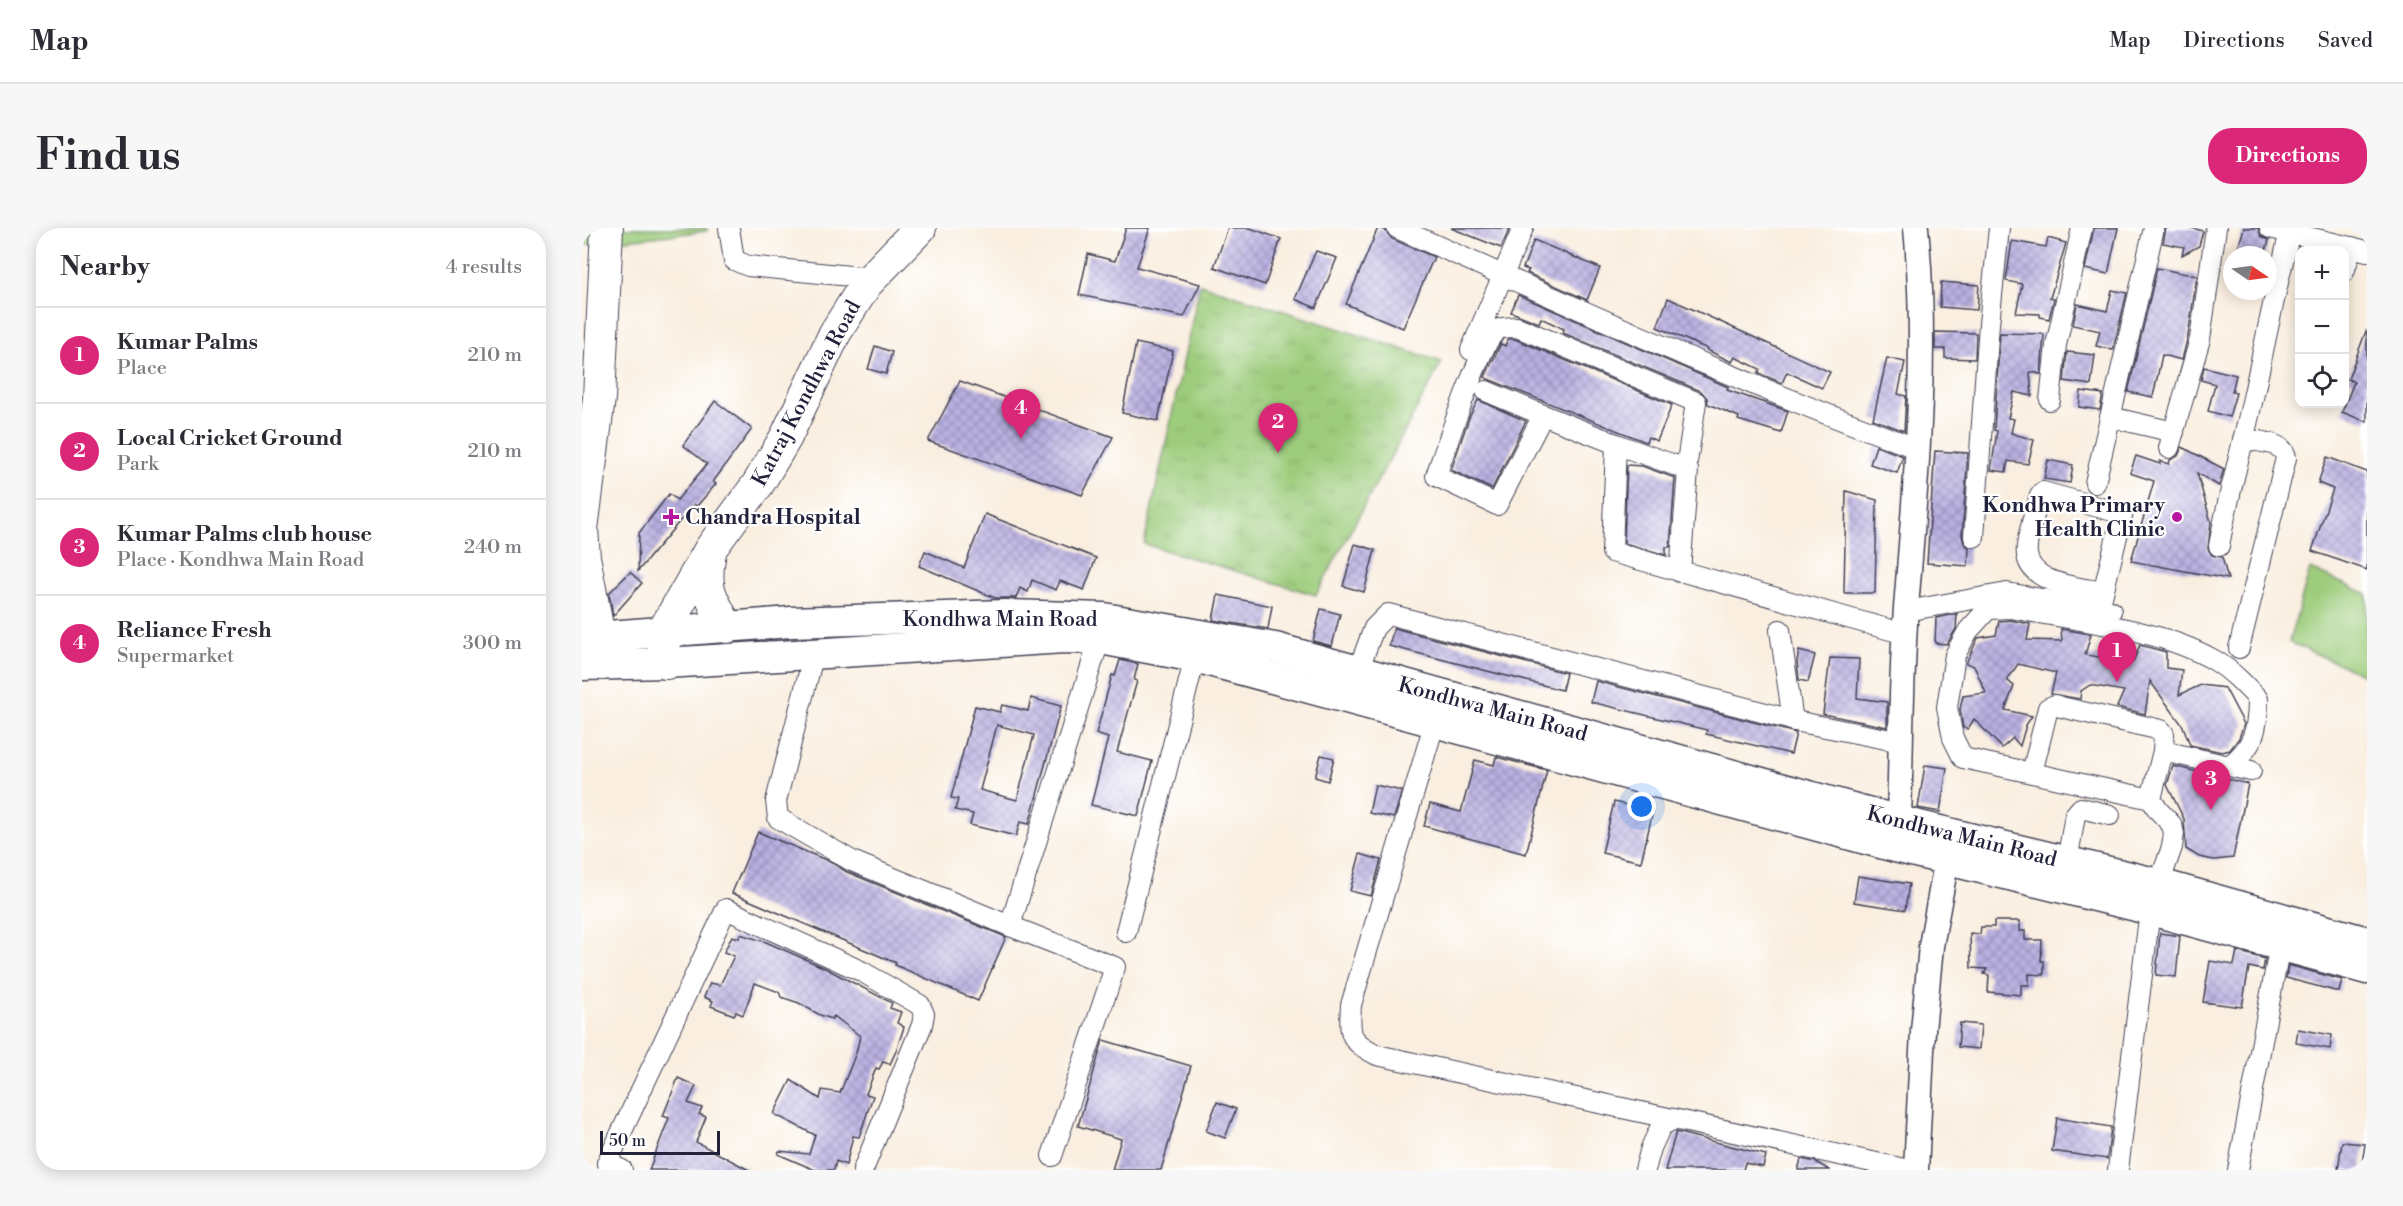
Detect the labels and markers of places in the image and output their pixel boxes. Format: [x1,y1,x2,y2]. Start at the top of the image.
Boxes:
pin: 4 [1002,390,1040,439]
pin: 2 [1258,404,1298,453]
place label: Kondhwa Primary Health Clinic [1982,493,2165,543]
place label: Chandra Hospital [685,505,861,531]
marker: Chandra Hospital [662,508,680,526]
marker: Kondhwa Primary Health Clinic [2170,510,2184,524]
pin: 1 [2098,632,2137,682]
pin: 3 [2192,760,2230,810]

